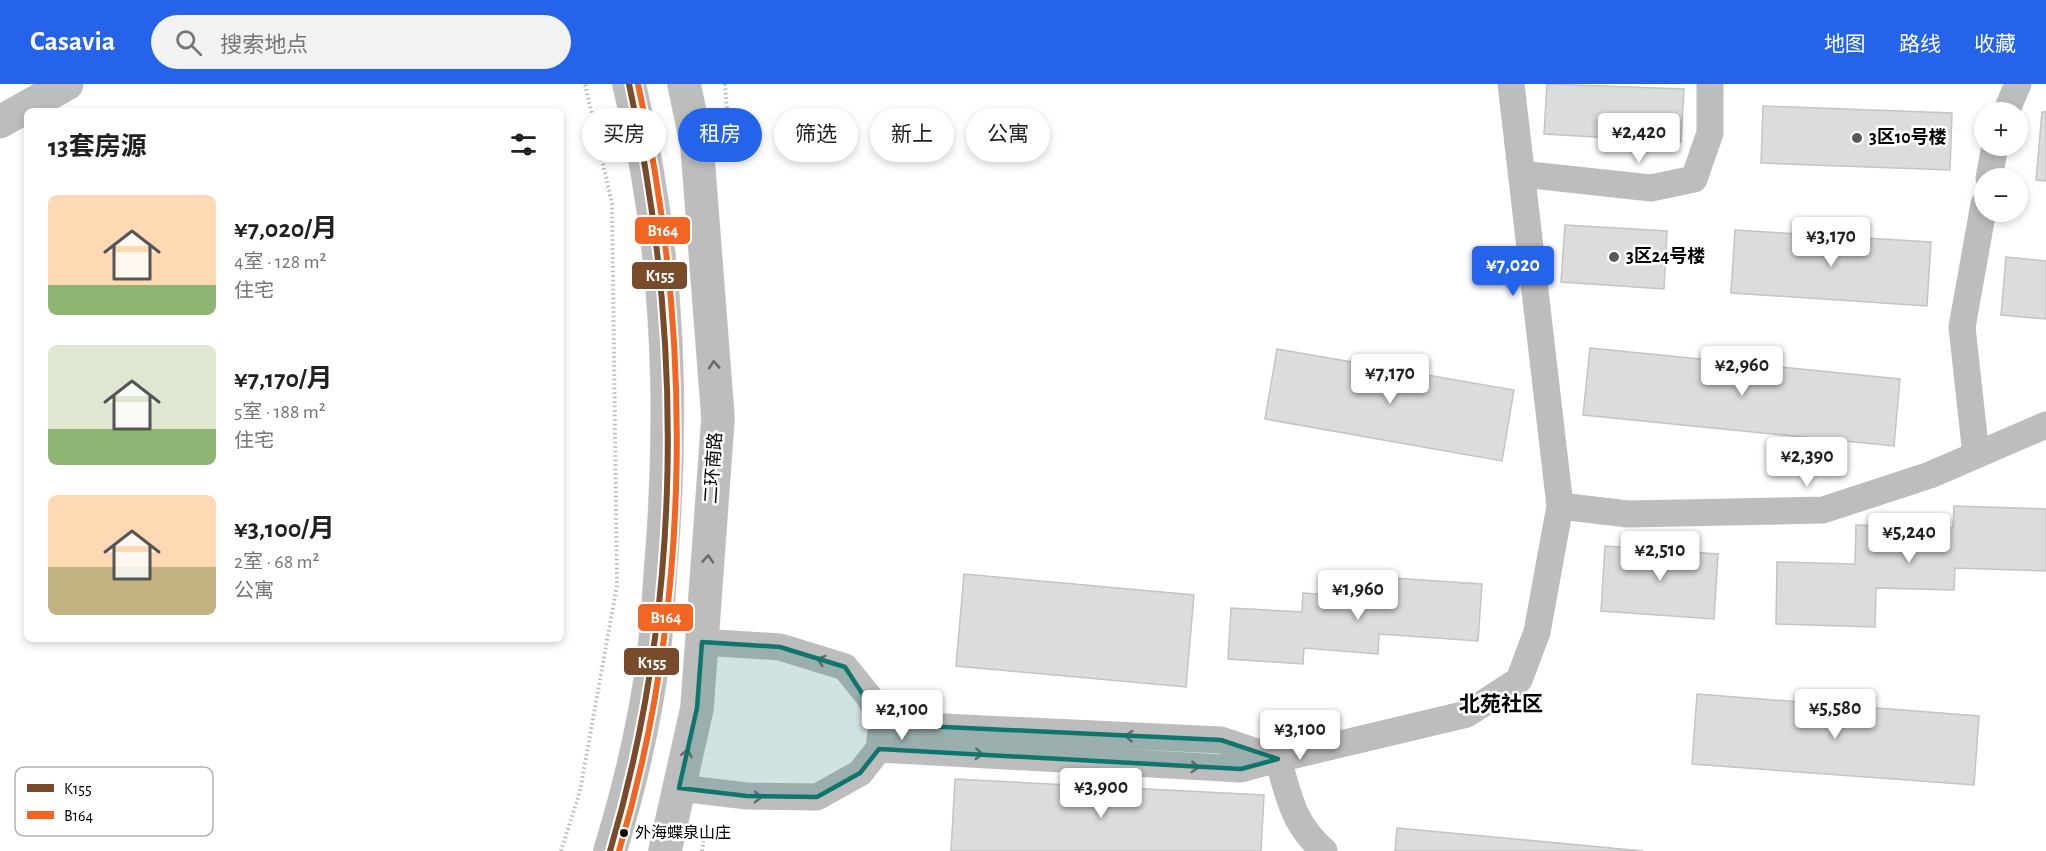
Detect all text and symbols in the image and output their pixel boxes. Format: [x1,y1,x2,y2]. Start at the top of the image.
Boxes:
search box [151,15,571,69]
icon: search [172,26,205,59]
text: Casavia [30,28,115,56]
text: 搜索地点 [220,34,308,56]
text: 地图 [1824,34,1866,55]
text: 路线 [1899,34,1941,55]
text: 收藏 [1974,34,2016,55]
map controls [1974,102,2028,222]
button: + [1974,102,2028,156]
chip: 买房 [582,108,666,162]
chip: 租房 [678,108,762,162]
chip: 筛选 [774,108,858,162]
chip: 新上 [870,108,954,162]
chip: 公寓 [966,108,1050,162]
pin: ¥2,420 [1590,113,1688,164]
text: ¥2,420 [1612,122,1666,142]
icon: filters [507,128,540,161]
place label: 3区10号楼 [1869,128,1947,147]
marker: 3区10号楼 [1850,131,1864,145]
text: 13套房源 [48,134,147,160]
button: − [1974,168,2028,222]
text: ¥7,020/月 [234,216,338,242]
line badge: B164 [634,216,691,245]
pin: ¥3,170 [1782,217,1880,268]
icon: home [96,219,168,291]
text: B164 [648,223,678,239]
text: ¥3,170 [1806,226,1856,246]
pin: ¥7,020 [1464,246,1562,297]
place label: 3区24号楼 [1626,247,1705,266]
marker: 3区24号楼 [1607,250,1621,264]
text: 4室 · 128 m² [234,252,327,272]
text: ¥7,020 [1486,255,1540,275]
line badge: K155 [631,261,688,290]
text: K155 [646,268,675,284]
text: 住宅 [234,281,274,301]
pin: ¥2,960 [1693,346,1791,397]
pin: ¥7,170 [1341,354,1439,405]
text: ¥2,960 [1715,355,1769,375]
one-way arrow [708,360,721,369]
text: ¥7,170 [1365,363,1415,383]
text: ¥7,170/月 [234,366,332,392]
icon: home [96,369,168,441]
text: 5室 · 188 m² [234,402,326,422]
text: 住宅 [234,431,274,451]
street label: 二环南路 [701,431,725,505]
pin: ¥2,390 [1758,437,1856,488]
text: ¥2,390 [1780,446,1834,466]
pin: ¥5,240 [1860,513,1958,564]
text: ¥3,100/月 [234,516,335,542]
icon: home [96,519,168,591]
text: ¥5,240 [1882,522,1936,542]
pin: ¥2,510 [1611,531,1709,582]
text: ¥2,510 [1635,540,1685,560]
text: 2室 · 68 m² [234,552,319,572]
one-way arrow [701,555,714,564]
pin: ¥1,960 [1309,570,1407,621]
text: ¥1,960 [1332,579,1384,599]
text: 公寓 [234,581,274,601]
line badge: B164 [637,603,694,632]
text: B164 [651,610,681,626]
line badge: K155 [623,647,680,676]
text: K155 [638,655,667,671]
one-way arrow [816,655,826,667]
pin: ¥5,580 [1786,689,1884,740]
pin: ¥2,100 [853,690,951,741]
district label: 北苑社区 [1459,693,1543,715]
text: ¥5,580 [1809,698,1861,718]
text: ¥2,100 [876,699,928,719]
pin: ¥3,100 [1251,710,1349,761]
text: ¥3,100 [1274,719,1326,739]
one-way arrow [1124,729,1133,742]
one-way arrow [679,748,692,758]
one-way arrow [975,748,984,761]
one-way arrow [1190,760,1199,773]
legend [15,767,213,836]
pin: ¥3,900 [1052,768,1150,819]
text: ¥3,900 [1074,777,1128,797]
text: K155 [64,781,92,797]
one-way arrow [753,790,762,803]
text: B164 [64,808,94,824]
place label: 外海蝶泉山庄 [635,824,731,841]
marker: 外海蝶泉山庄 [618,827,630,839]

